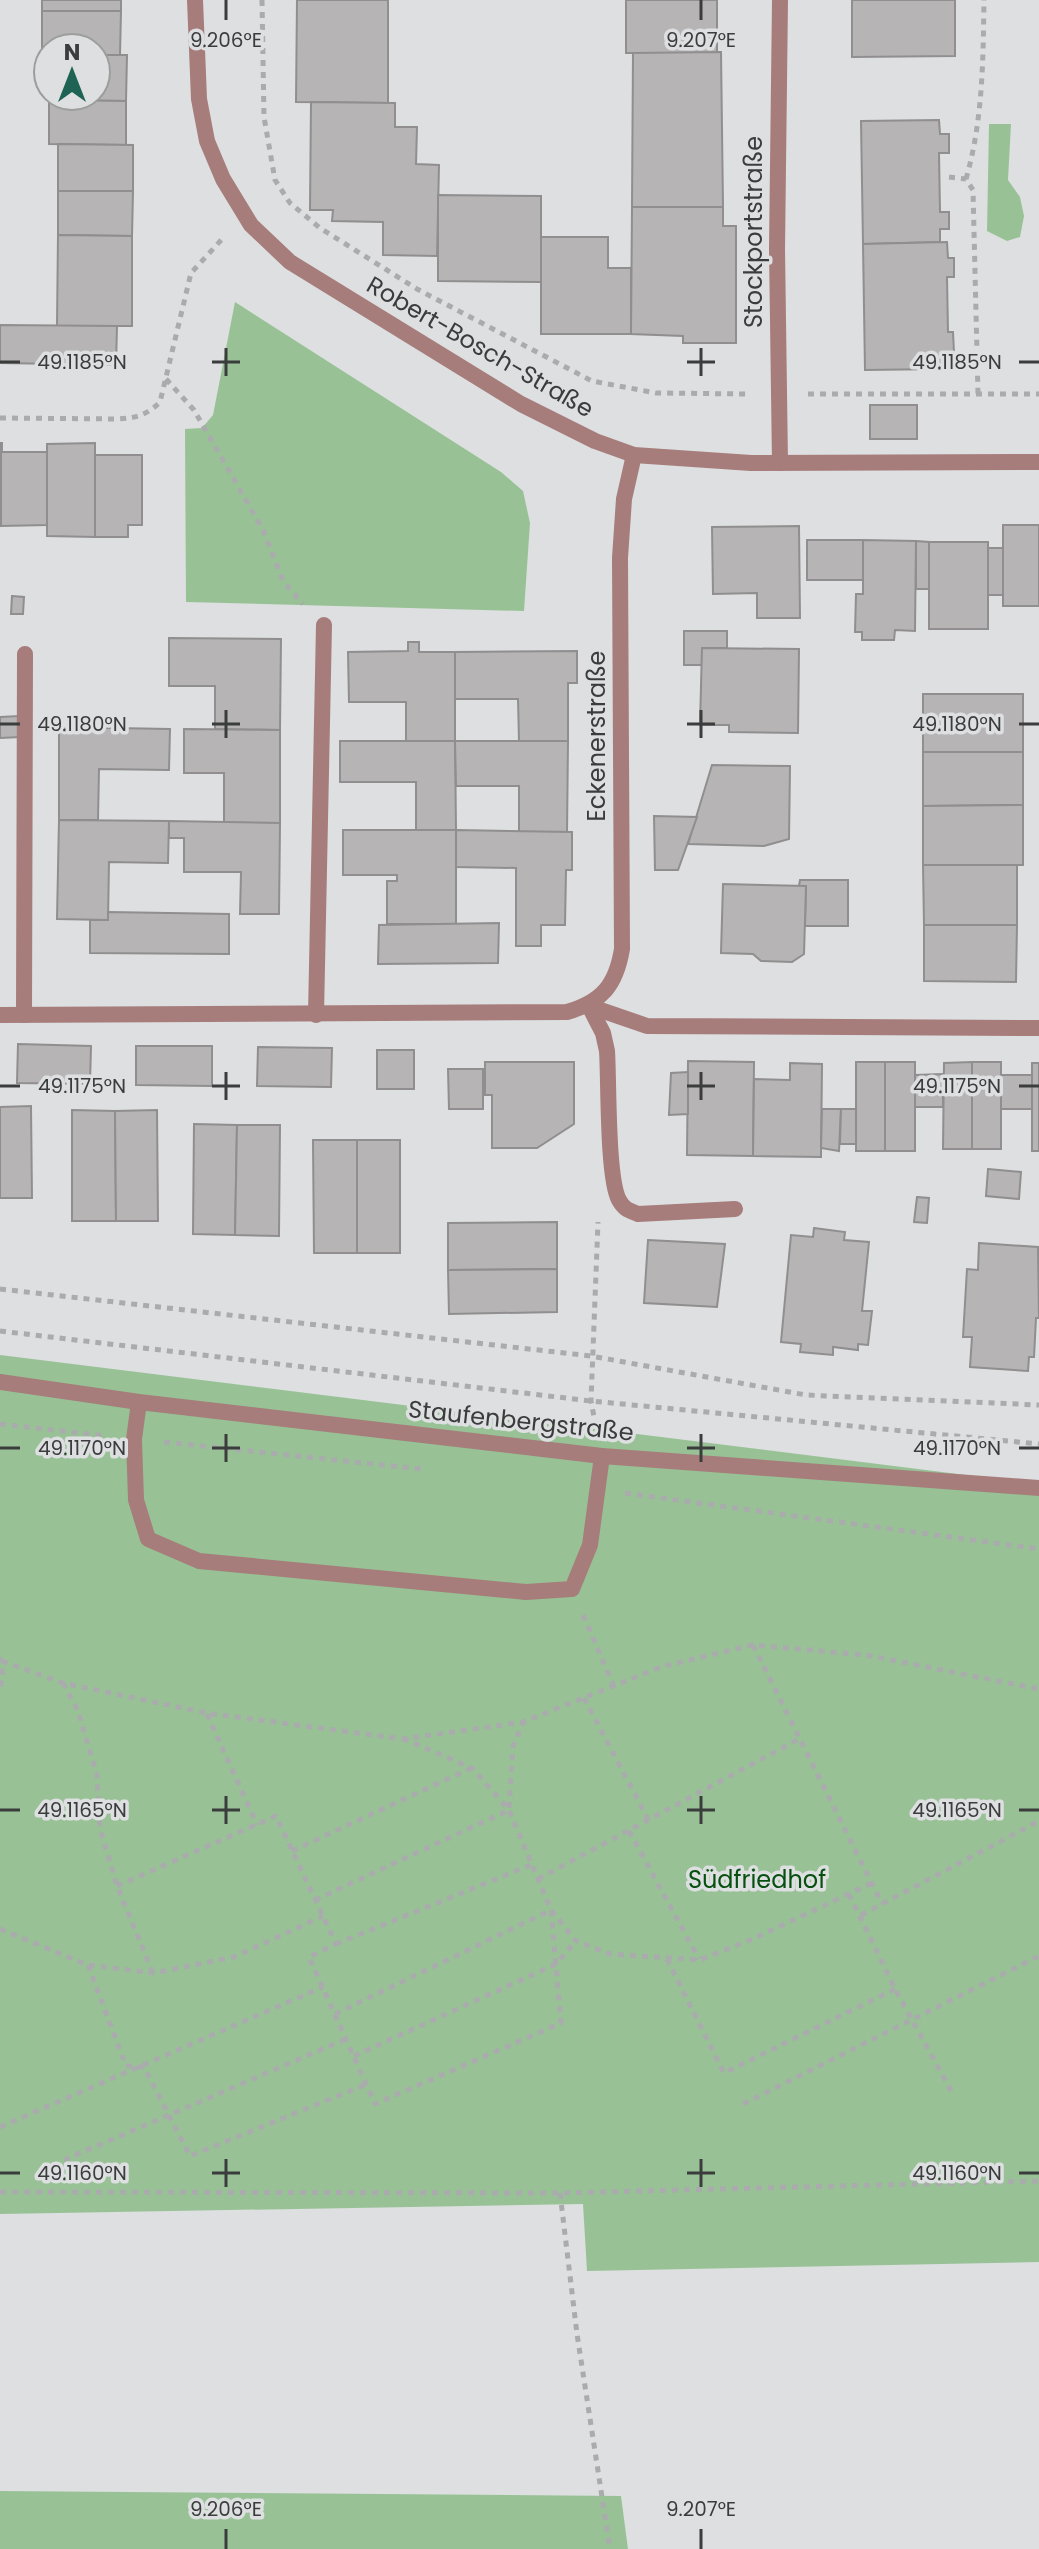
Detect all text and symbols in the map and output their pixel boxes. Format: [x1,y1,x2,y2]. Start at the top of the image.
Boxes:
text: 9.206°E [190,26,262,54]
text: 9.207°E [666,26,736,54]
north arrow [32,32,112,112]
text: N [64,37,80,68]
street label: Stockportstraße [737,136,770,328]
street label: Robert-Bosch-Straße [361,268,600,425]
text: 49.1185°N [37,348,127,376]
text: 49.1185°N [912,348,1002,376]
street label: Eckenerstraße [580,651,613,821]
text: 49.1180°N [37,710,127,738]
text: 49.1180°N [912,710,1002,738]
text: 49.1175°N [38,1072,126,1100]
text: 49.1175°N [913,1072,1001,1100]
street label: Staufenbergstraße [407,1392,635,1449]
text: 49.1170°N [38,1434,126,1462]
text: 49.1170°N [913,1434,1001,1462]
text: 49.1165°N [37,1796,127,1824]
text: 49.1165°N [912,1796,1002,1824]
park label: Südfriedhof [688,1863,826,1896]
text: 49.1160°N [37,2159,127,2187]
text: 49.1160°N [912,2159,1002,2187]
text: 9.206°E [190,2495,262,2523]
text: 9.207°E [666,2495,736,2523]

